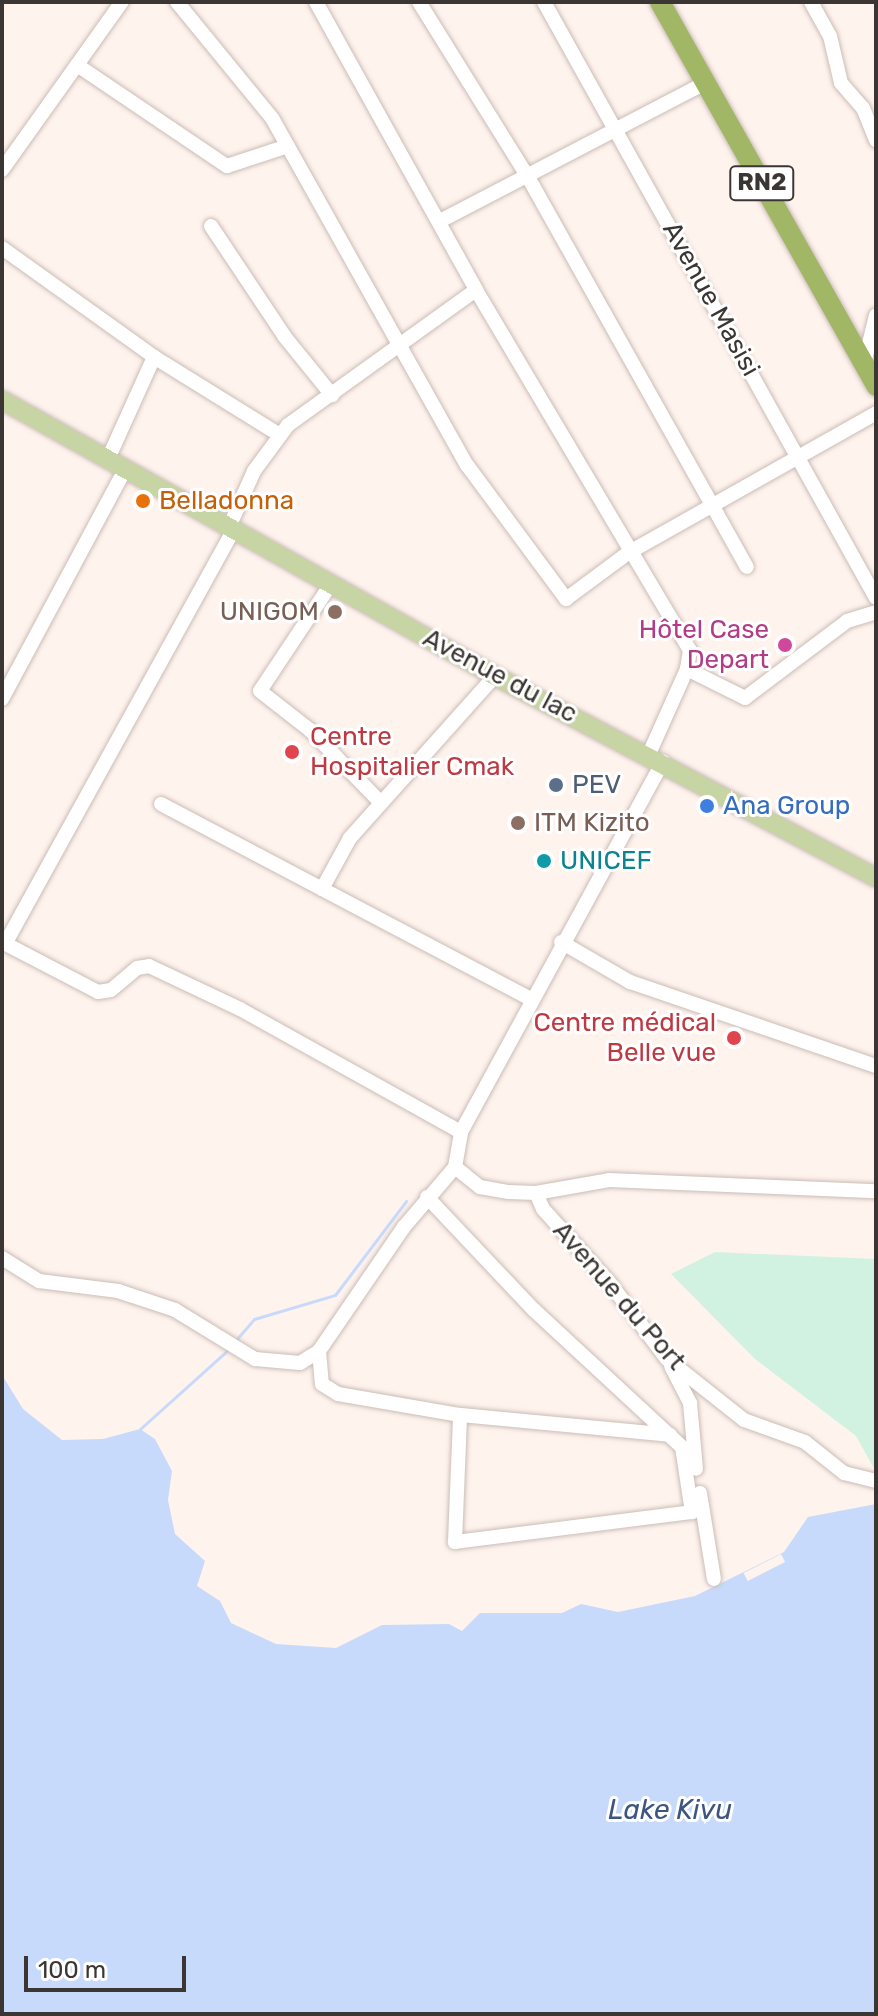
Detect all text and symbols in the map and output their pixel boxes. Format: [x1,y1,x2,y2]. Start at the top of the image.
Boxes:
road number: RN2 [728,163,796,203]
street label: Avenue Masisi [656,216,766,382]
place label: Belladonna [159,485,294,517]
marker: Belladonna [134,492,152,510]
place label: UNIGOM [220,596,319,628]
marker: UNIGOM [326,603,344,621]
place label: Hôtel Case Depart [639,614,769,676]
street label: Avenue du lac [418,622,582,730]
marker: Hôtel Case Depart [776,636,794,654]
place label: Centre Hospitalier Cmak [310,721,515,782]
marker: Centre Hospitalier Cmak [281,741,303,763]
place label: PEV [572,769,621,801]
marker: PEV [547,776,565,794]
place label: Ana Group [723,790,850,822]
marker: Ana Group [698,797,716,815]
place label: ITM Kizito [534,807,650,839]
marker: ITM Kizito [509,814,527,832]
place label: UNICEF [560,845,652,877]
marker: UNICEF [535,852,553,870]
place label: Centre médical Belle vue [533,1007,716,1068]
marker: Centre médical Belle vue [723,1027,745,1049]
street label: Avenue du Port [546,1215,692,1377]
water label: Lake Kivu [608,1793,732,1827]
scale bar [28,1940,190,1990]
text: 100 m [38,1956,106,1984]

